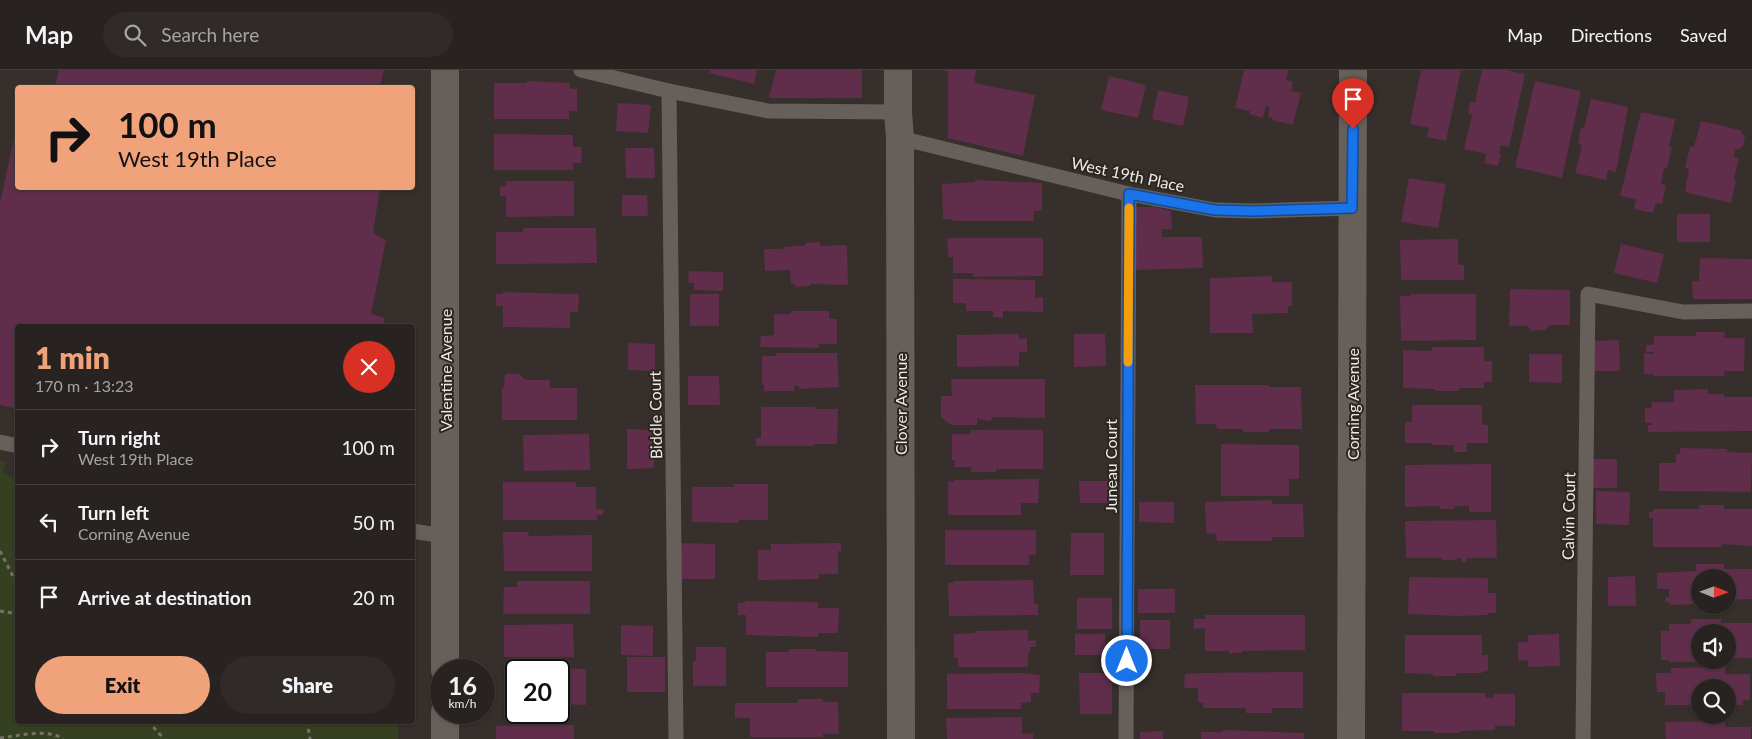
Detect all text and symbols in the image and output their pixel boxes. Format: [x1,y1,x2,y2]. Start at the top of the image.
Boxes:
search box [103,12,453,57]
text: Map [25,20,73,49]
icon: search [121,21,149,49]
text: Search here [161,23,259,46]
text: Map [1507,24,1543,46]
text: Directions [1571,24,1652,46]
text: Saved [1680,24,1727,46]
pin [1332,78,1374,129]
icon: arrive [1339,85,1367,113]
text: 100 m [118,103,217,145]
icon: right [35,105,100,170]
text: West 19th Place [118,145,277,172]
street label: West 19th Place [1070,153,1186,195]
street label: Valentine Avenue [436,309,455,431]
text: 1 min [35,339,110,375]
button: close [343,341,395,393]
street label: Corning Avenue [1343,348,1362,460]
street label: Clover Avenue [891,353,910,455]
street label: Biddle Court [645,370,665,459]
text: 170 m · 13:23 [35,376,134,395]
street label: Juneau Court [1101,419,1120,513]
text: Turn right [78,426,160,449]
icon: right [35,433,63,461]
text: 100 m [341,436,395,459]
text: West 19th Place [78,449,193,468]
street label: Calvin Court [1558,472,1578,560]
text: Turn left [78,501,149,524]
icon: left [35,508,63,536]
text: 50 m [352,511,395,534]
text: Corning Avenue [78,524,190,543]
north arrow [1691,569,1736,614]
map controls [1691,569,1736,724]
icon: arrive [35,583,63,611]
text: Arrive at destination [78,586,251,609]
text: 20 m [352,586,395,609]
button: sound [1691,624,1736,669]
position arrow [1100,634,1152,686]
button: Exit [35,656,210,714]
button: Share [220,656,395,714]
speed limit sign: 20 [505,659,570,724]
text: 16 [448,670,477,700]
button: search [1691,679,1736,724]
text: km/h [448,696,477,711]

